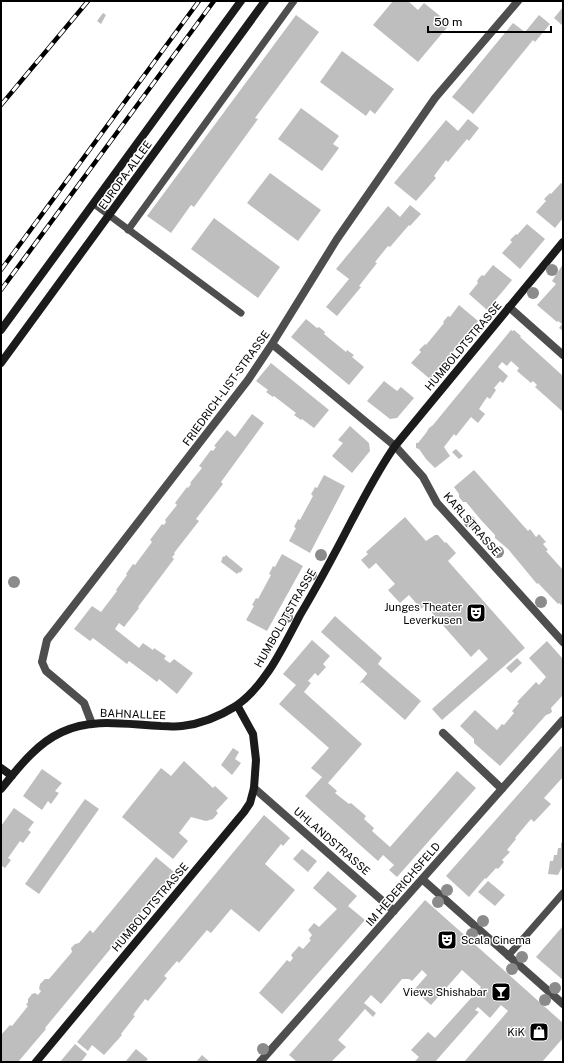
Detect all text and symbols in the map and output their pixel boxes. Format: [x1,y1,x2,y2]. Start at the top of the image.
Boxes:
scale bar [428,8,551,34]
text: 50 m [434,15,462,29]
street label: EUROPA-ALLEE [96,138,154,212]
street label: HUMBOLDTSTRASSE [422,299,504,393]
street label: FRIEDRICH-LIST-STRASSE [180,328,272,448]
street label: KARLSTRASSE [441,490,503,558]
street label: HUMBOLDTSTRASSE [252,566,318,669]
place label: Junges Theater Leverkusen [384,601,462,626]
theatre icon: Junges Theater Leverkusen [465,602,487,624]
street label: BAHNALLEE [100,707,166,721]
street label: UHLANDSTRASSE [292,805,373,877]
street label: IM HEDERICHSFELD [363,840,443,928]
street label: HUMBOLDTSTRASSE [109,860,191,954]
theatre icon: Scala Cinema [436,929,458,951]
place label: Scala Cinema [461,934,531,946]
bar icon: Views Shishabar [490,981,512,1003]
place label: Views Shishabar [403,986,487,998]
shop icon: KiK [528,1021,550,1043]
place label: KiK [507,1026,525,1038]

